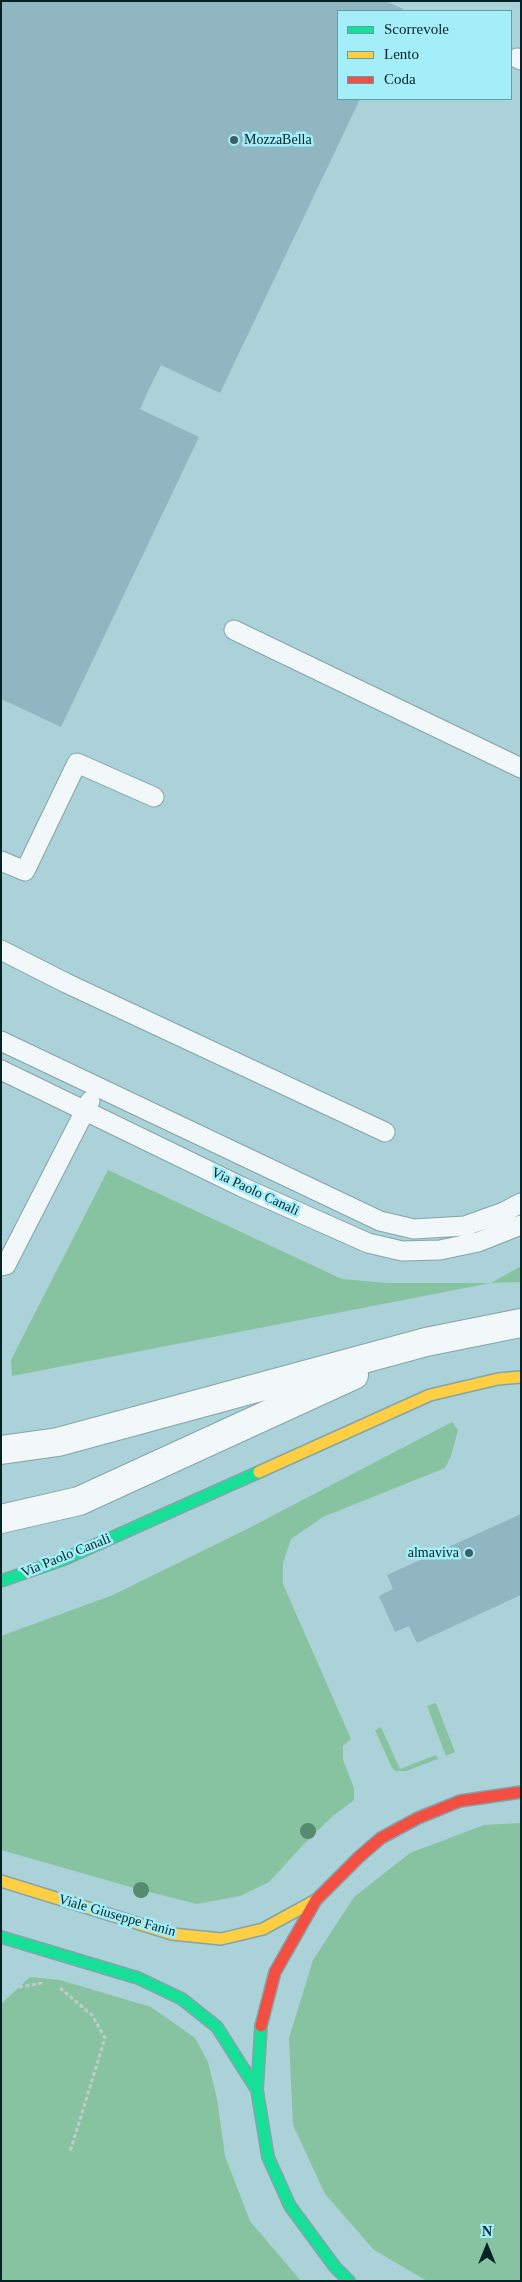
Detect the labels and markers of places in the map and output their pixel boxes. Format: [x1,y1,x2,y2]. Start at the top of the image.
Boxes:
place label: MozzaBella [244,132,312,148]
marker: MozzaBella [228,134,240,146]
place label: almaviva [408,1545,459,1561]
marker: almaviva [463,1547,475,1559]

